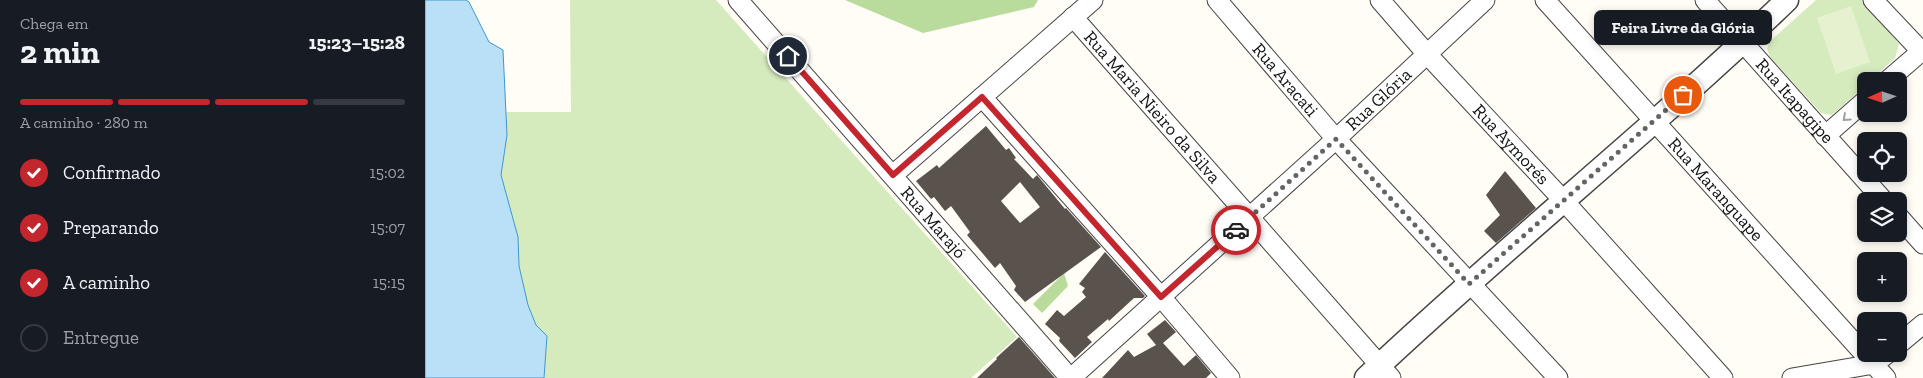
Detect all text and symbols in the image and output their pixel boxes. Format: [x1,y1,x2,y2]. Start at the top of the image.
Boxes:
callout: Feira Livre da Glória [1594,10,1772,45]
text: Chega em [20,14,88,33]
text: Feira Livre da Glória [1611,18,1755,37]
street label: Rua Maria Nieiro da Silva [1079,26,1226,188]
text: 15:23–15:28 [309,31,405,54]
text: 2 min [20,33,100,71]
pin [767,35,809,77]
street label: Rua Aracati [1248,38,1323,121]
icon: home [774,42,802,70]
street label: Rua Itapagipe [1751,54,1839,148]
street label: Rua Glória [1341,63,1416,135]
north arrow [1857,72,1907,122]
map controls [1857,72,1907,362]
pin [1662,74,1704,116]
icon: bag [1669,81,1697,109]
street label: Rua Aymorés [1468,99,1554,189]
one-way arrow [1842,112,1851,121]
text: A caminho · 280 m [20,113,148,132]
button: locate [1857,132,1907,182]
street label: Rua Maranguape [1663,133,1768,246]
icon: check [20,159,48,187]
text: Confirmado [63,161,160,184]
text: 15:02 [370,163,405,182]
street label: Rua Marajó [896,182,971,263]
button: layers [1857,192,1907,242]
courier [1211,205,1261,255]
icon: check [20,214,48,242]
text: Preparando [63,216,159,239]
icon: car [1222,216,1250,244]
text: 15:07 [370,218,405,237]
button: + [1857,252,1907,302]
icon: check [20,269,48,297]
text: A caminho [63,271,150,294]
text: 15:15 [373,273,405,292]
button: − [1857,312,1907,362]
text: Entregue [63,326,139,349]

